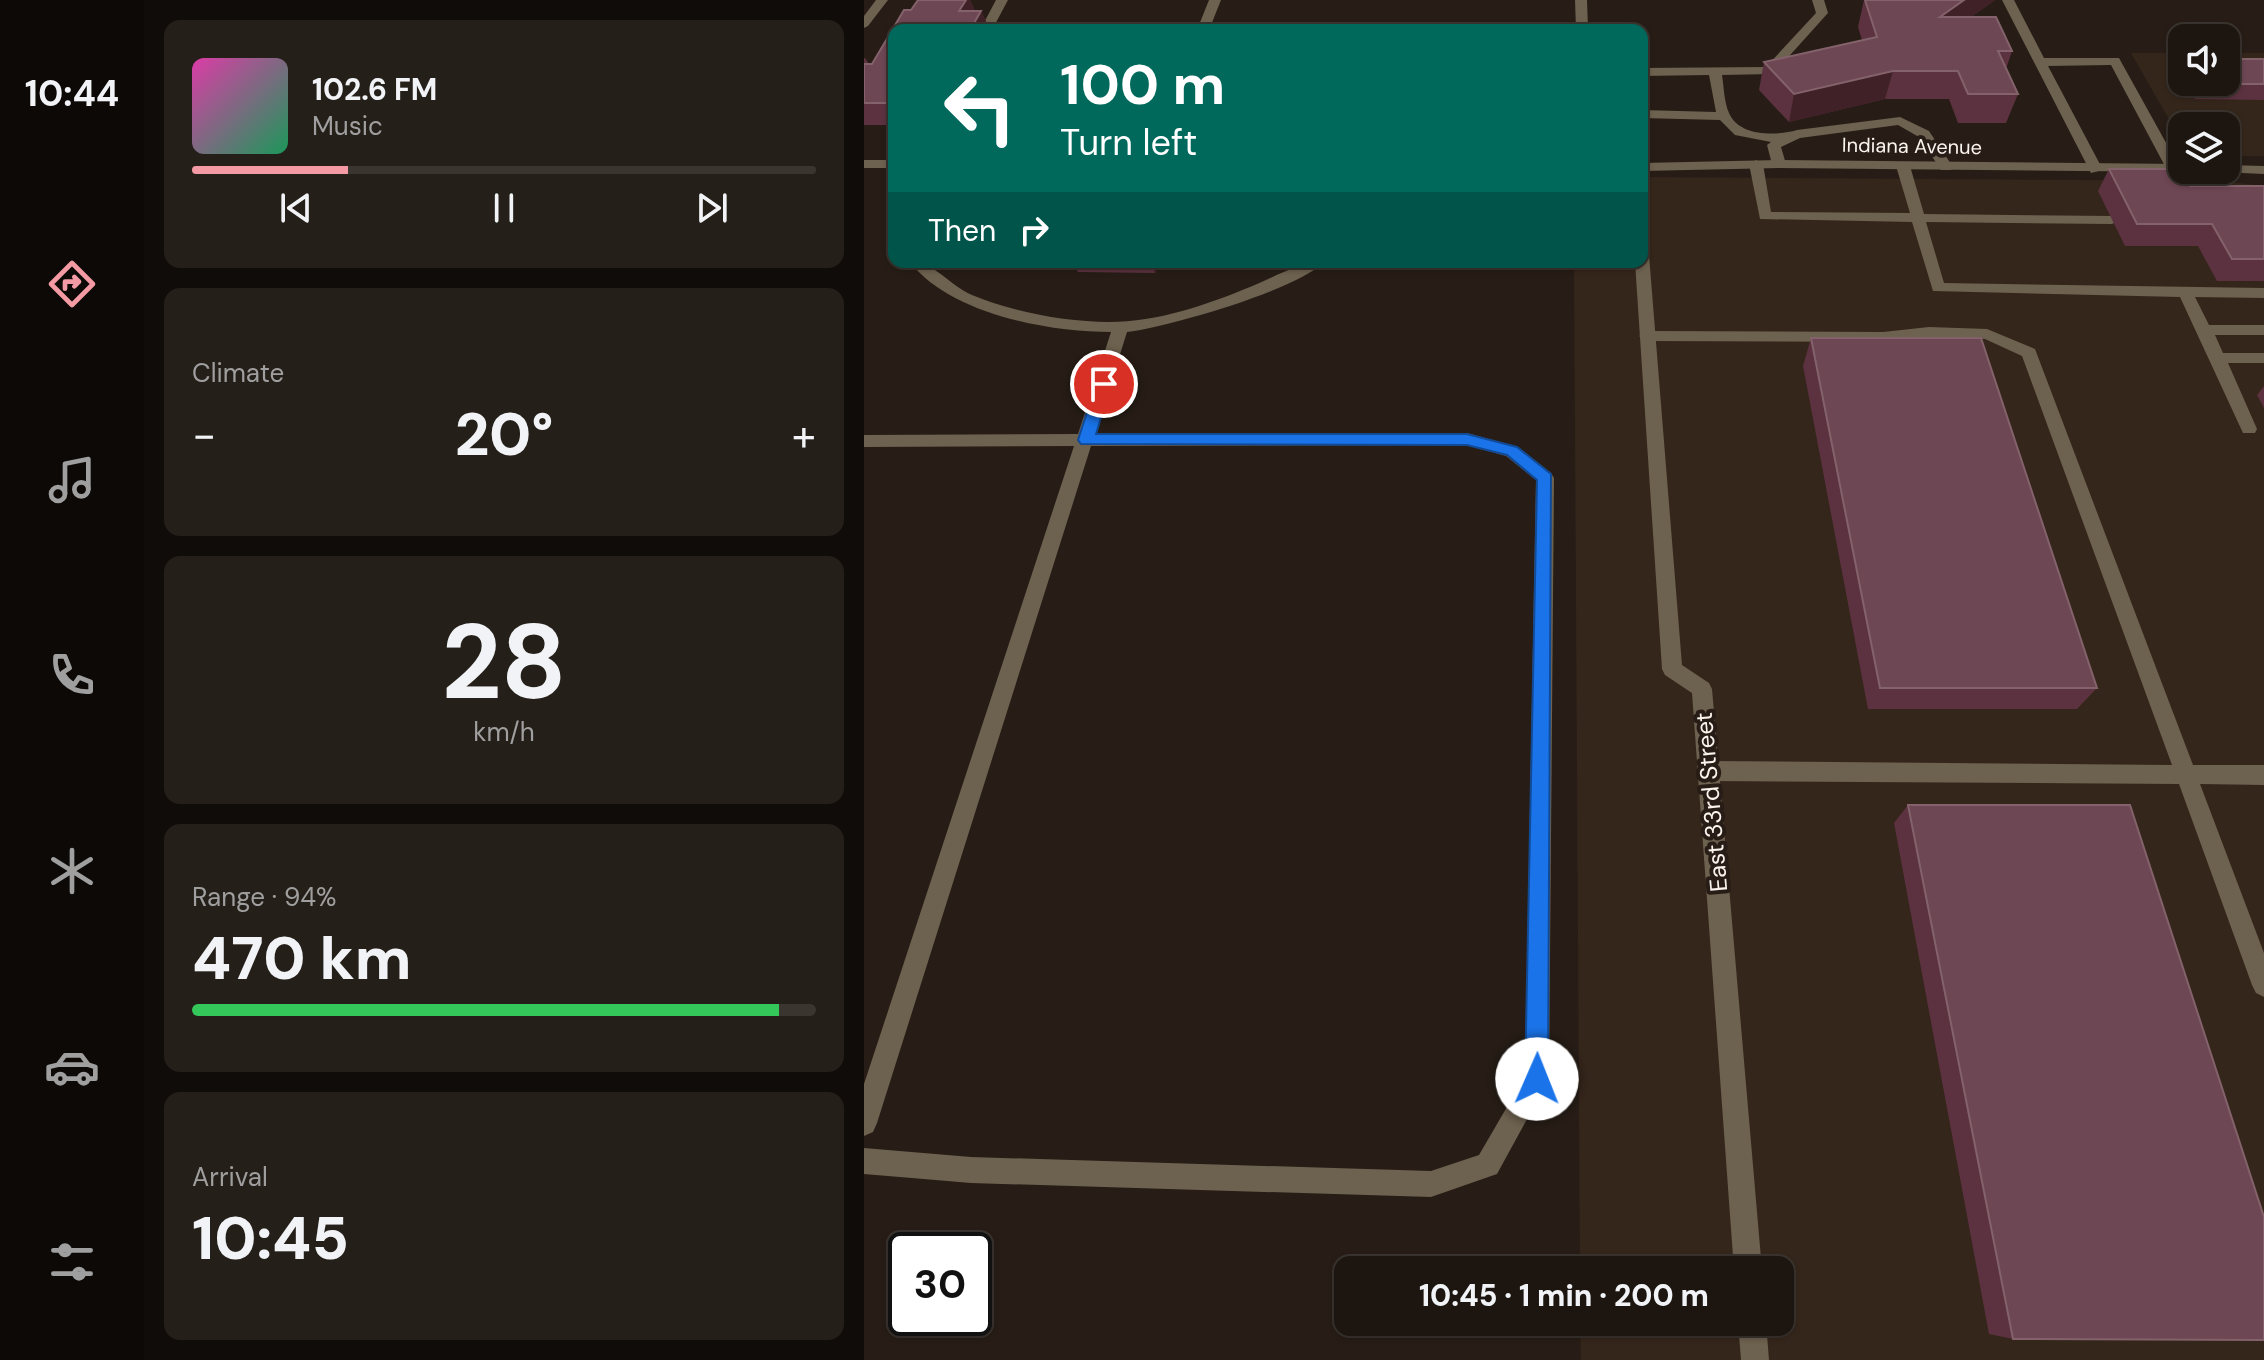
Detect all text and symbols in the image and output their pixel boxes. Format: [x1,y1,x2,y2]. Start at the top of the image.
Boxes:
map controls [2168,24,2240,184]
button: sound [2168,24,2240,96]
text: 100 m [1060,48,1225,121]
icon: left [928,56,1032,160]
text: 10:44 [25,70,119,117]
text: 102.6 FM [312,70,437,109]
text: Music [312,109,383,143]
button: layers [2168,112,2240,184]
text: Turn left [1060,119,1197,166]
street label: Indiana Avenue [1842,132,1982,160]
icon: previous [274,186,318,230]
icon: pause [482,186,526,230]
icon: next [690,186,734,230]
icon: right [1012,208,1056,252]
text: Then [928,211,996,250]
icon: directions [44,256,100,312]
pin [1070,350,1138,418]
text: Climate [192,356,284,390]
icon: arrive [1082,362,1126,406]
text: 20° [455,395,553,474]
text: − [192,406,216,464]
text: + [792,406,816,464]
icon: music [44,452,100,508]
text: 28 [441,595,567,730]
icon: phone [44,647,100,703]
street label: East 33rd Street [1688,711,1734,893]
text: km/h [473,715,535,749]
icon: climate [44,843,100,899]
text: Range · 94% [192,880,336,914]
text: 470 km [192,919,411,998]
position arrow [1495,1037,1579,1121]
icon: car [44,1039,100,1095]
text: Arrival [192,1160,268,1194]
text: 10:45 [192,1199,349,1278]
speed limit sign: 30 [888,1232,992,1336]
icon: filters [44,1234,100,1290]
text: 10:45 · 1 min · 200 m [1419,1276,1709,1315]

